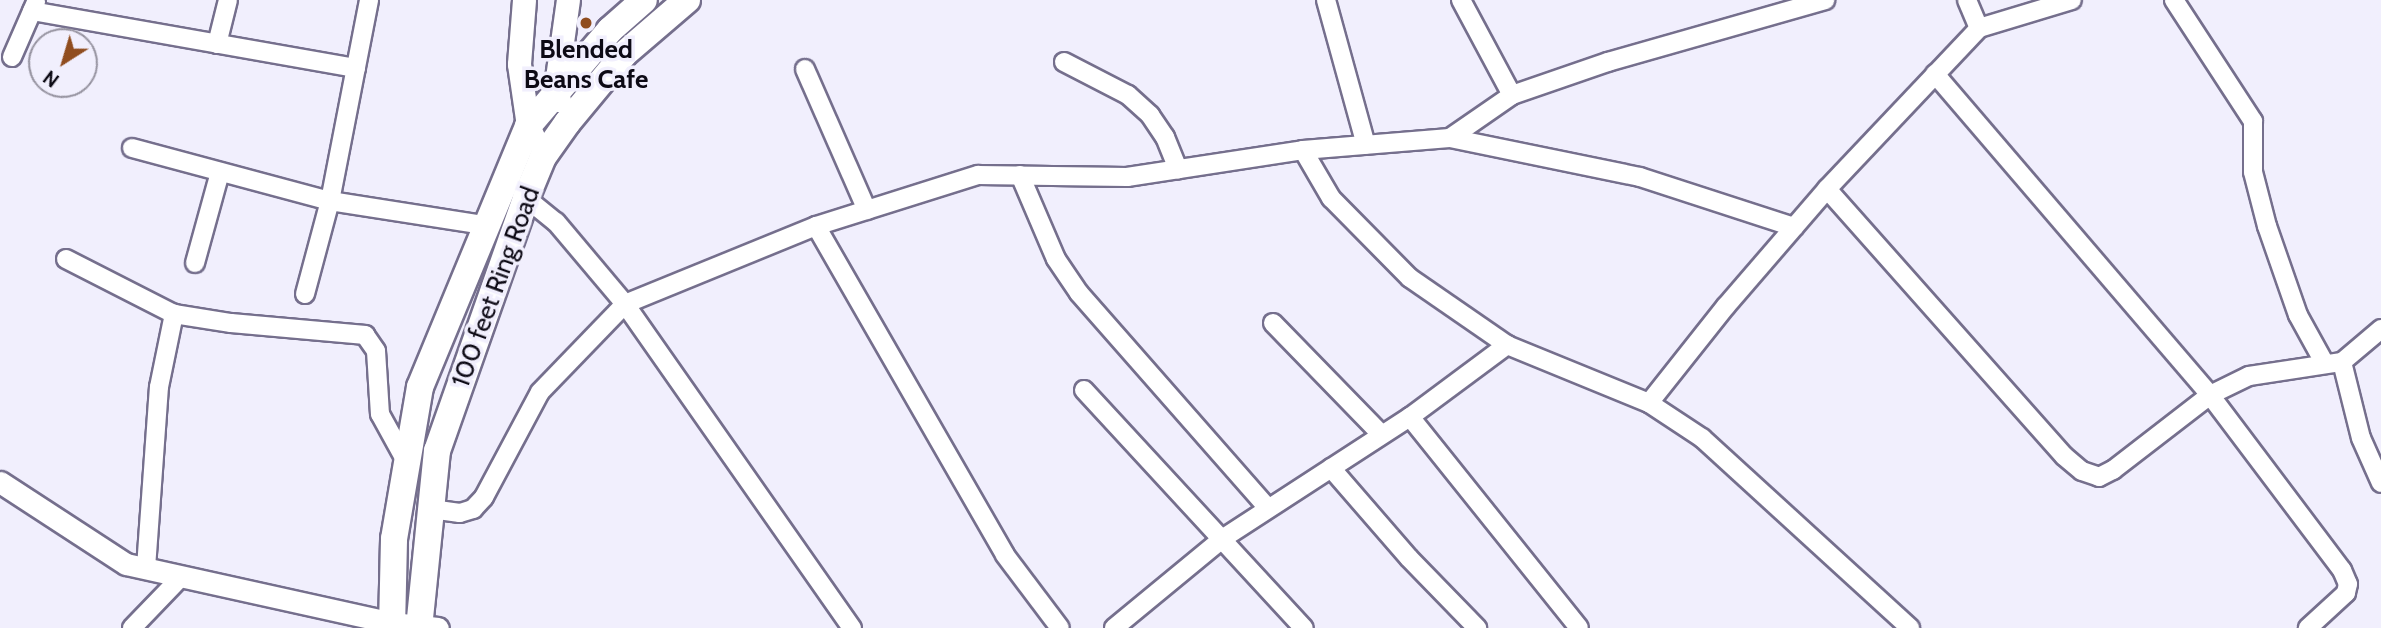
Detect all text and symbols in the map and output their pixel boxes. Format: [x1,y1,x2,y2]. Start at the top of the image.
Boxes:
marker: Blended Beans Cafe [578,15,594,31]
north arrow [28,28,98,98]
place label: Blended Beans Cafe [524,34,648,96]
text: N [39,65,64,92]
street label: 100 feet Ring Road [445,183,547,391]

